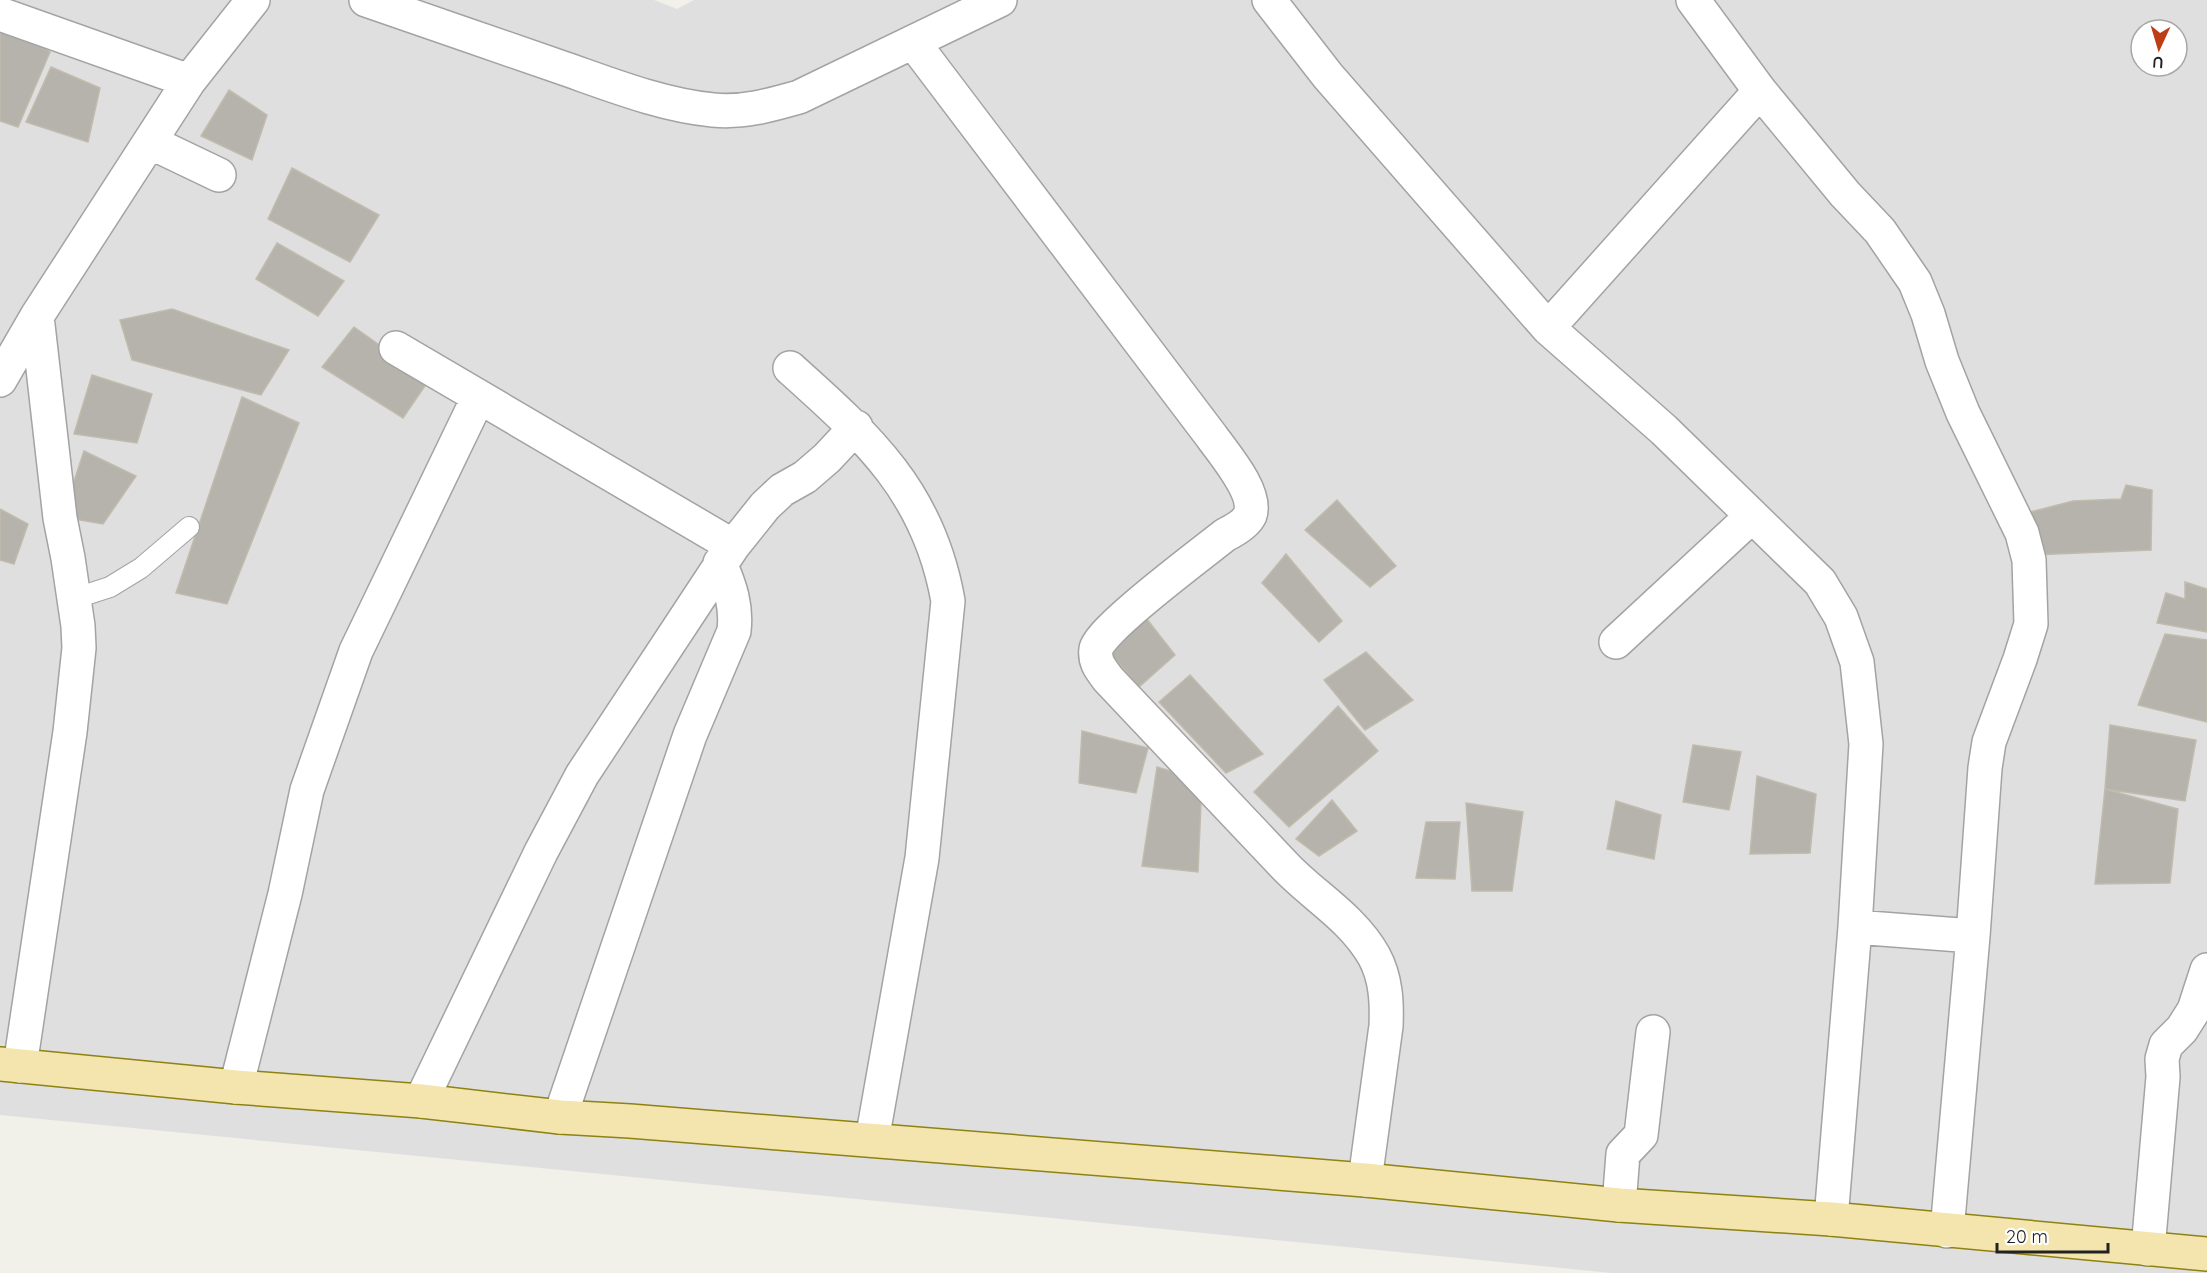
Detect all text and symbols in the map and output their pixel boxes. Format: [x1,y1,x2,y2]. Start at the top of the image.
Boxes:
north arrow [2129,18,2189,78]
text: U [2152,53,2164,73]
scale bar [1997,1216,2108,1254]
text: 20 m [2006,1225,2048,1248]

